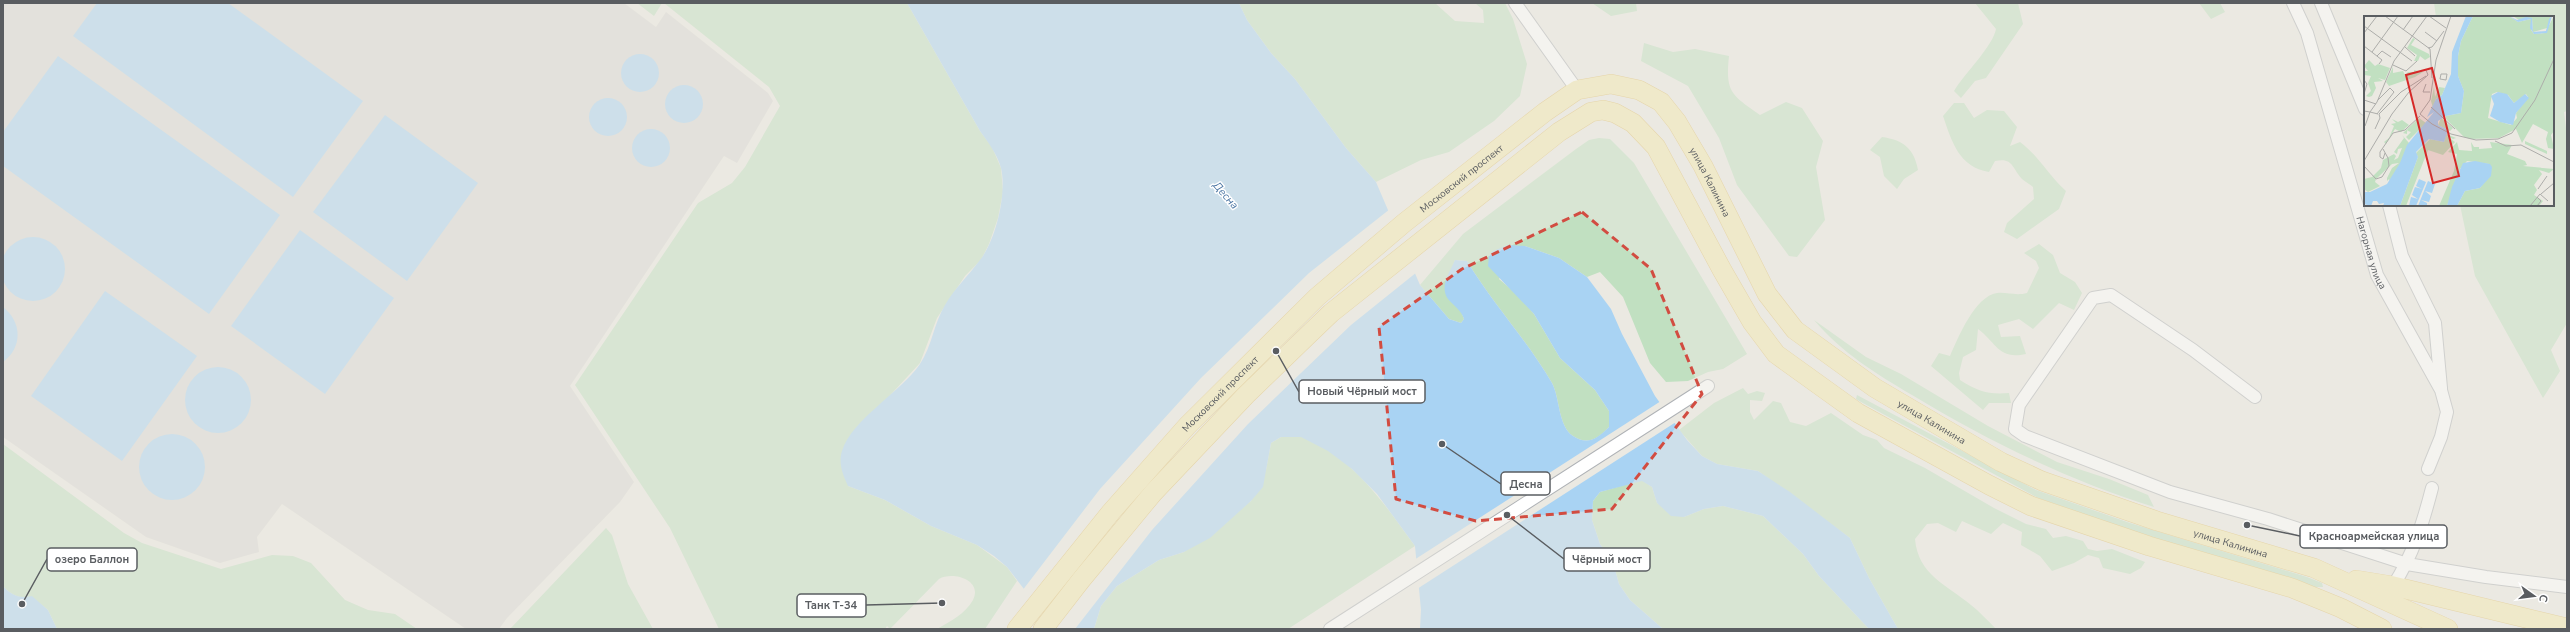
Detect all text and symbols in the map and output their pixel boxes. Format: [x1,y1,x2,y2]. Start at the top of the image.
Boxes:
inset map [2364,16,2554,206]
street label: Московский проспект [1417,141,1507,216]
street label: улица Калинина [1685,145,1733,220]
water label: Десна [1209,178,1242,212]
street label: Нагорная улица [2352,215,2390,292]
street label: Московский проспект [1179,353,1262,435]
callout: Новый Чёрный мост [1299,380,1425,403]
text: Новый Чёрный мост [1307,384,1417,399]
street label: улица Калинина [1895,397,1968,448]
callout: Десна [1501,472,1550,495]
text: Десна [1509,477,1543,492]
callout: Красноармейская улица [2300,525,2447,548]
street label: улица Калинина [2192,526,2269,562]
text: Красноармейская улица [2309,529,2439,544]
callout: озеро Баллон [47,548,137,571]
callout: Чёрный мост [1564,548,1650,571]
text: озеро Баллон [55,552,129,567]
text: Чёрный мост [1572,552,1643,567]
north arrow [2514,576,2554,616]
text: С [2535,593,2551,604]
callout: Танк Т-34 [797,594,866,617]
text: Танк Т-34 [805,598,858,613]

